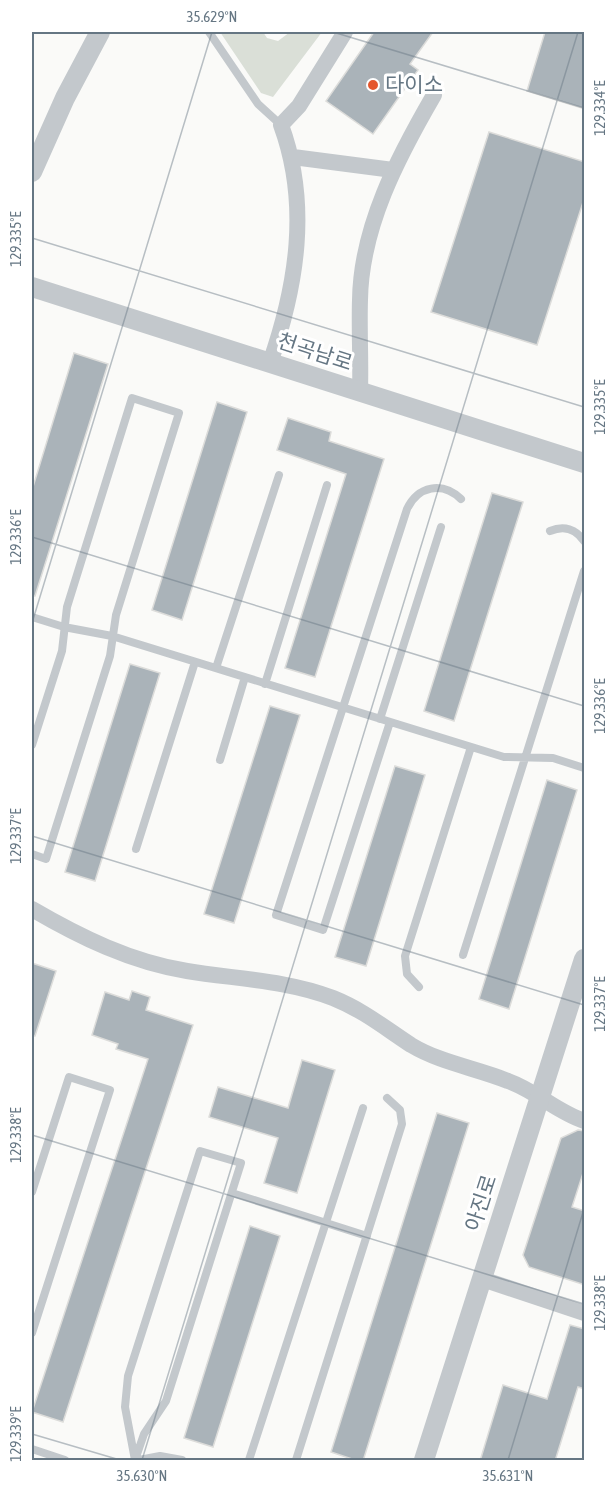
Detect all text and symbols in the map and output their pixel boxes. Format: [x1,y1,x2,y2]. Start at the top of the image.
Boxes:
text: 35.629°N [187,8,237,25]
place label: 다이소 [385,72,443,96]
marker: 다이소 [366,78,380,92]
text: 129.334°E [591,80,608,136]
text: 129.335°E [7,211,24,267]
street label: 천곡남로 [275,328,356,374]
text: 129.335°E [591,379,608,435]
text: 129.336°E [7,509,24,565]
text: 129.336°E [591,678,608,734]
text: 129.337°E [7,808,24,864]
text: 129.337°E [591,976,608,1032]
text: 129.338°E [7,1107,24,1163]
street label: 아진로 [460,1171,500,1234]
text: 129.338°E [591,1275,608,1331]
text: 129.339°E [7,1406,24,1462]
text: 35.630°N [117,1467,167,1484]
text: 35.631°N [483,1467,533,1484]

